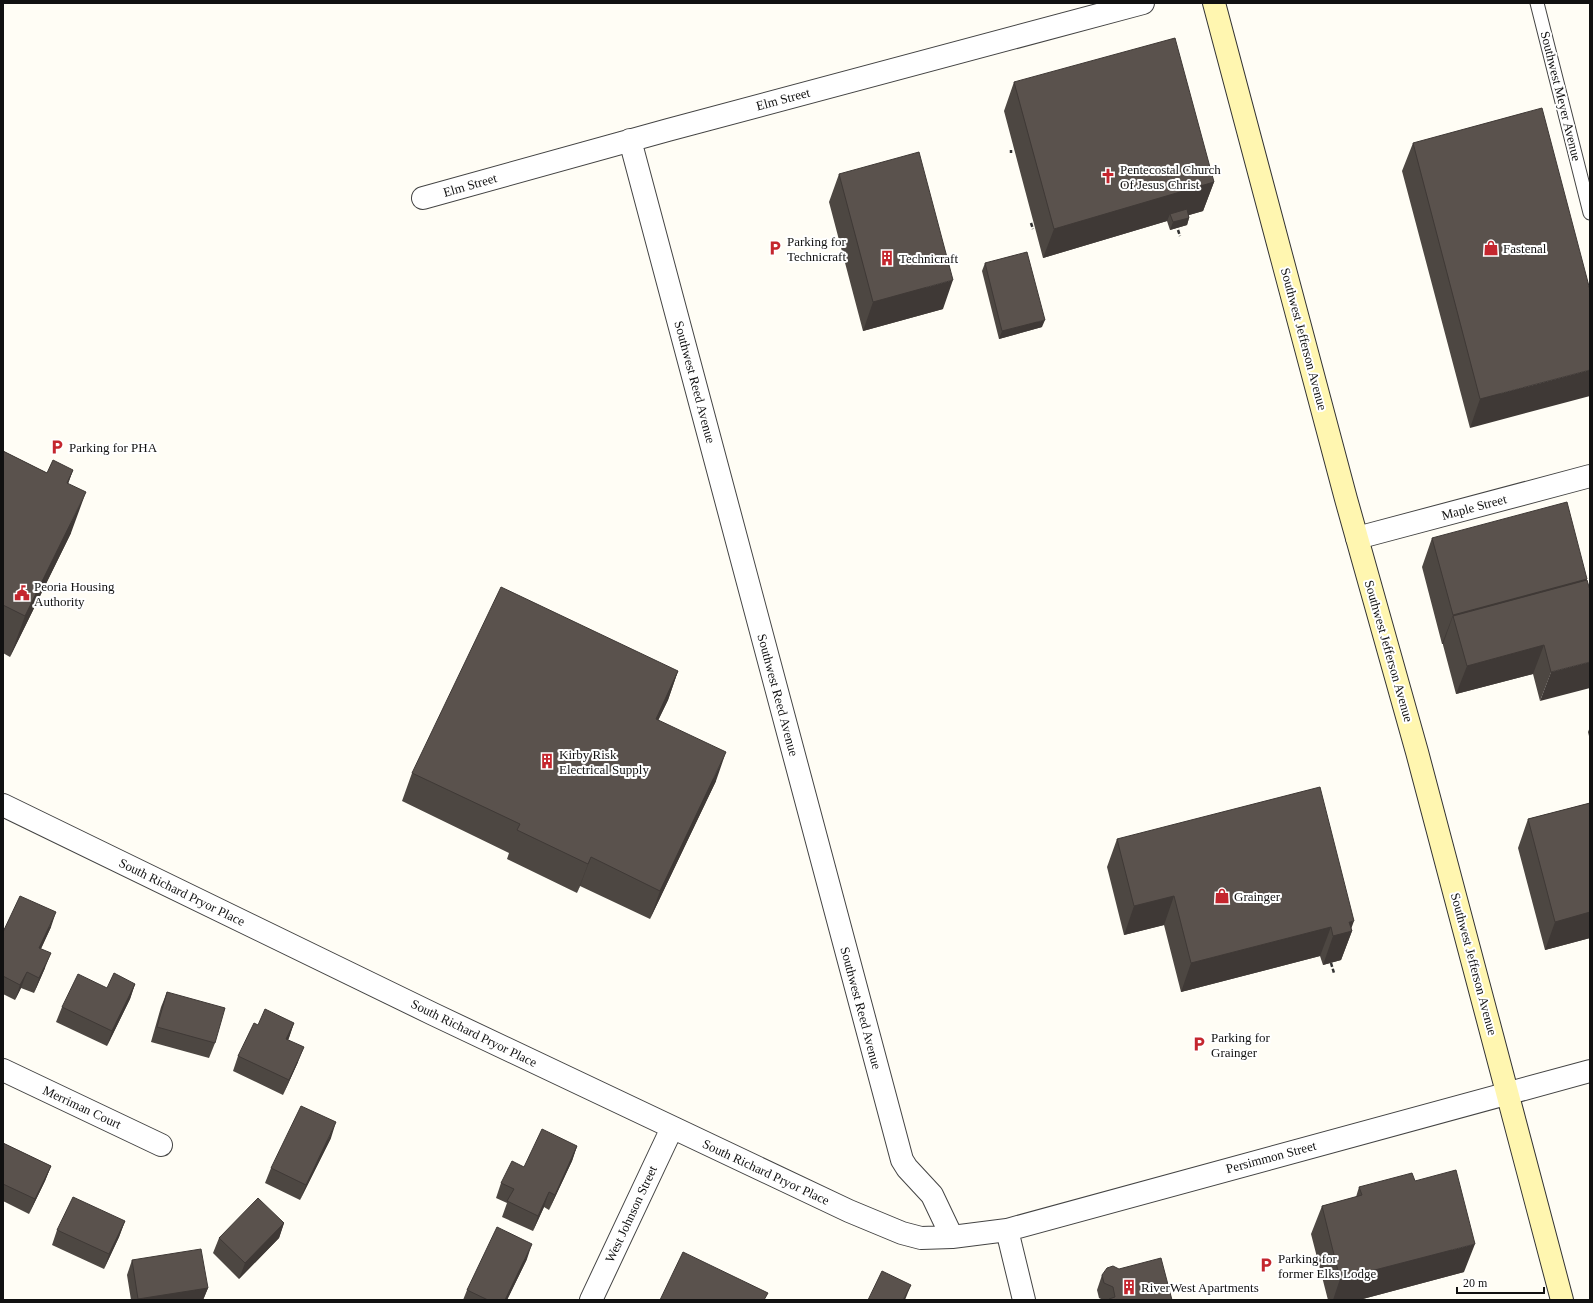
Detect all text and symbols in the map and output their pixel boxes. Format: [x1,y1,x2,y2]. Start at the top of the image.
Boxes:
street label: Southwest Meyer Avenue [1538,29,1584,163]
street label: Elm Street [754,85,812,113]
place label: Pentecostal Church Of Jesus Christ [1120,162,1221,192]
church icon: Pentecostal Church Of Jesus Christ [1099,167,1117,185]
street label: Elm Street [441,170,499,200]
place label: Parking for Technicraft [787,234,847,264]
parking icon: Parking for Technicraft [766,239,784,257]
shop icon: Fastenal [1482,239,1500,257]
place label: Fastenal [1503,241,1547,256]
building icon: Technicraft [878,249,896,267]
place label: Technicraft [899,251,958,266]
street label: Southwest Jefferson Avenue [1278,266,1330,412]
street label: Southwest Reed Avenue [671,319,719,445]
parking icon: Parking for PHA [48,438,66,456]
place label: Parking for PHA [69,440,158,455]
street label: Maple Street [1440,491,1509,523]
street label: Southwest Jefferson Avenue [1362,578,1417,724]
place label: Peoria Housing Authority [34,579,115,609]
public building icon: Peoria Housing Authority [13,584,31,602]
street label: Southwest Reed Avenue [754,632,802,758]
place label: Kirby Risk Electrical Supply [559,747,649,777]
building icon: Kirby Risk Electrical Supply [538,752,556,770]
street label: South Richard Pryor Place [117,855,248,929]
shop icon: Grainger [1213,887,1231,905]
place label: Grainger [1234,889,1281,904]
street label: Southwest Jefferson Avenue [1448,891,1500,1037]
street label: Southwest Reed Avenue [837,945,885,1071]
street label: South Richard Pryor Place [409,996,540,1070]
place label: Parking for Grainger [1211,1030,1271,1060]
parking icon: Parking for Grainger [1190,1035,1208,1053]
street label: Merriman Court [40,1082,124,1132]
street label: South Richard Pryor Place [700,1136,832,1208]
street label: Persimmon Street [1224,1138,1318,1176]
street label: West Johnson Street [602,1163,660,1265]
place label: Parking for former Elks Lodge [1278,1251,1376,1281]
parking icon: Parking for former Elks Lodge [1257,1256,1275,1274]
scale bar [1457,1269,1544,1295]
text: 20 m [1463,1276,1488,1290]
building icon: RiverWest Apartments [1120,1278,1138,1296]
place label: RiverWest Apartments [1141,1280,1259,1295]

